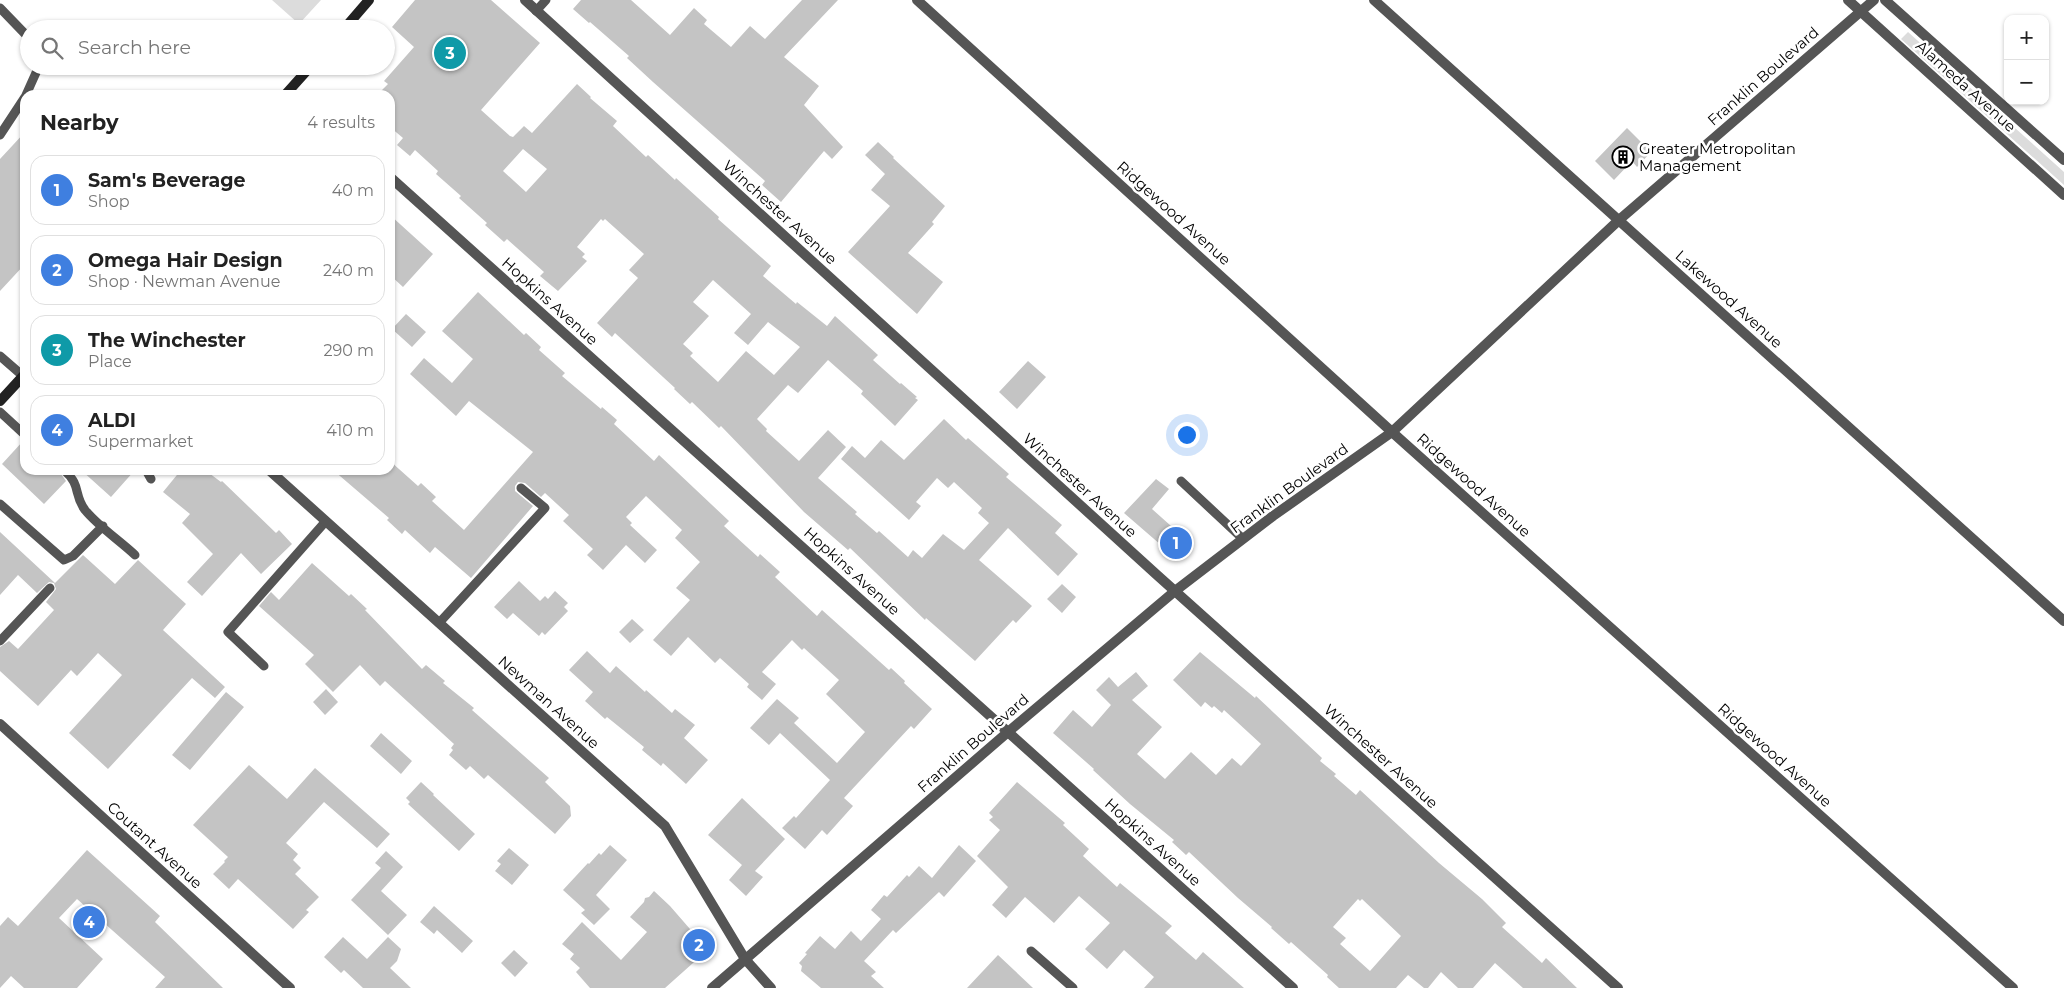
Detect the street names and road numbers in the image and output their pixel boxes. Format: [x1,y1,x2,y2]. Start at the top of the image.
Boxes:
street label: Franklin Boulevard [1703,22,1823,130]
street label: Alameda Avenue [1912,36,2020,136]
street label: Winchester Avenue [719,156,841,268]
street label: Ridgewood Avenue [1113,157,1235,269]
street label: Lakewood Avenue [1671,246,1787,352]
street label: Hopkins Avenue [498,253,602,349]
street label: Winchester Avenue [1019,429,1141,541]
street label: Ridgewood Avenue [1413,429,1535,541]
street label: Franklin Boulevard [1226,439,1352,537]
street label: Hopkins Avenue [800,523,904,619]
street label: Newman Avenue [494,652,604,752]
street label: Franklin Boulevard [913,689,1033,797]
street label: Ridgewood Avenue [1714,699,1836,811]
street label: Winchester Avenue [1320,700,1442,812]
street label: Hopkins Avenue [1101,794,1205,890]
street label: Coutant Avenue [104,797,206,893]

